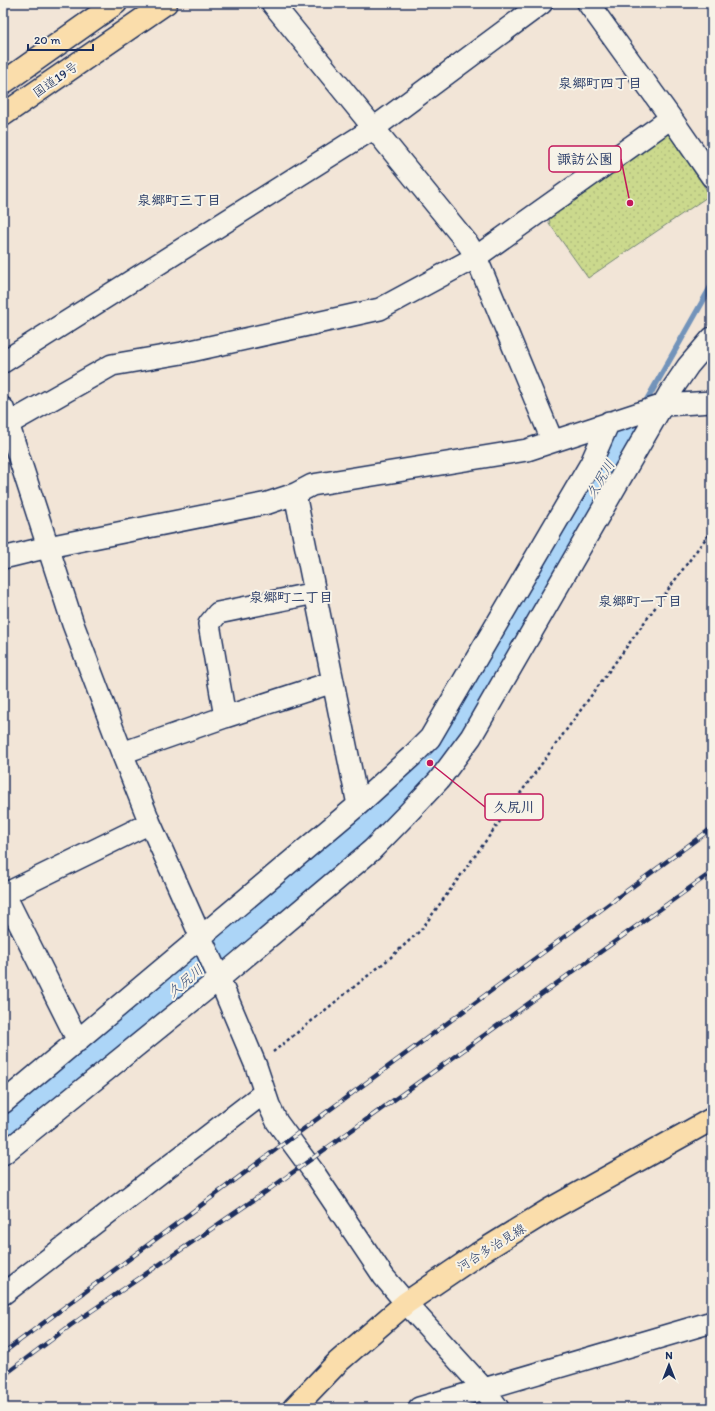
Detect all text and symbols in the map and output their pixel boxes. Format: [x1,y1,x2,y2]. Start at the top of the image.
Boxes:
scale bar [28,26,93,52]
text: 20 m [34,33,61,47]
street label: 国道19号 [30,58,81,100]
district label: 泉郷町四丁目 [558,75,642,92]
callout: 諏訪公園 [549,146,621,172]
text: 諏訪公園 [557,151,613,168]
district label: 泉郷町三丁目 [137,192,221,209]
water label: 久尻川 [582,457,619,502]
district label: 泉郷町二丁目 [249,589,333,606]
district label: 泉郷町一丁目 [598,593,682,610]
callout: 久尻川 [485,794,543,820]
text: 久尻川 [493,799,535,816]
water label: 久尻川 [164,961,207,1001]
street label: 河合多治見線 [454,1220,529,1274]
north arrow [649,1345,689,1385]
text: N [665,1349,673,1362]

